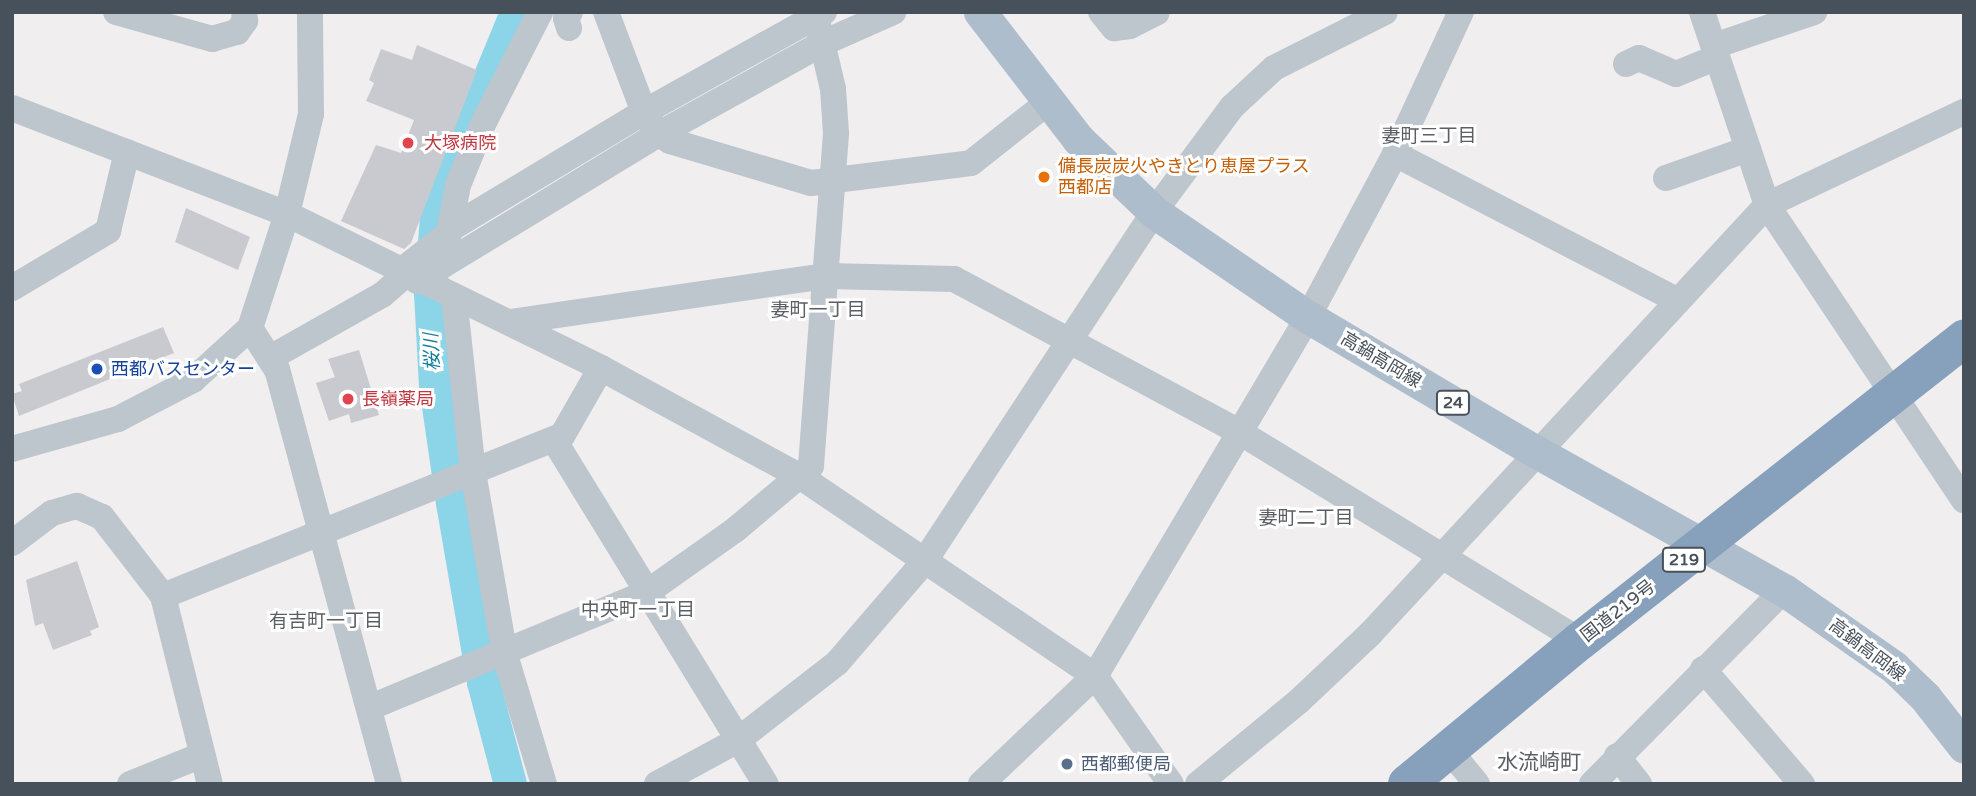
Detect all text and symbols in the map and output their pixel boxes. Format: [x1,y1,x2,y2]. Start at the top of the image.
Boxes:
district label: 妻町三丁目 [1382,126,1476,148]
place label: 大塚病院 [424,132,496,154]
marker: 大塚病院 [398,133,418,153]
place label: 備長炭炭火やきとり恵屋プラス 西都店 [1058,156,1310,198]
marker: 備長炭炭火やきとり恵屋プラス 西都店 [1036,169,1052,185]
district label: 妻町一丁目 [771,300,865,322]
street label: 高鍋高岡線 [1337,328,1425,392]
water label: 桜川 [421,332,445,372]
place label: 西都バスセンター [111,358,255,380]
marker: 西都バスセンター [89,361,105,377]
place label: 長嶺薬局 [362,388,434,410]
road number: 24 [1436,390,1470,416]
marker: 長嶺薬局 [340,391,356,407]
district label: 妻町二丁目 [1259,508,1353,530]
road number: 219 [1661,548,1707,572]
street label: 国道219号 [1577,575,1659,647]
district label: 中央町一丁目 [581,600,695,622]
district label: 有吉町一丁目 [269,611,383,633]
street label: 高鍋高岡線 [1825,614,1909,686]
district label: 水流崎町 [1497,750,1581,776]
place label: 西都郵便局 [1081,753,1171,775]
marker: 西都郵便局 [1059,756,1075,772]

